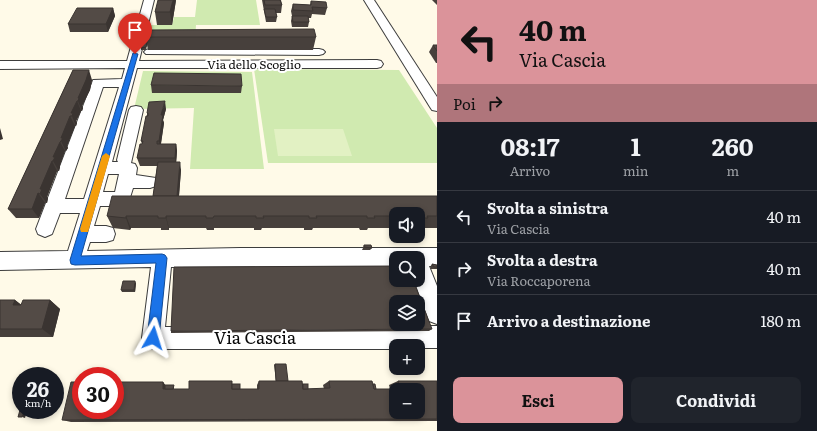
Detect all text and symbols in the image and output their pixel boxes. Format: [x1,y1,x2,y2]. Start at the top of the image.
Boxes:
text: 40 m [519,8,587,50]
pin [118,13,152,54]
icon: left [453,16,505,68]
icon: arrive [124,19,146,41]
text: Via Cascia [519,46,606,73]
street label: Via dello Scoglio [207,55,301,73]
text: Poi [453,92,476,115]
icon: right [484,92,506,114]
text: 08:17 [500,128,559,163]
text: 1 [631,128,641,163]
text: 260 [712,128,754,163]
text: Arrivo [510,161,550,180]
text: min [623,161,648,180]
text: m [726,161,739,180]
text: Svolta a sinistra [487,196,608,219]
text: 40 m [767,205,801,228]
icon: left [453,206,475,228]
map controls [389,207,425,419]
button: sound [389,207,425,243]
text: Via Cascia [487,219,550,238]
text: Svolta a destra [487,248,598,271]
button: search [389,251,425,287]
text: 40 m [767,257,801,280]
icon: right [453,258,475,280]
text: Via Roccaporena [487,271,591,290]
button: layers [389,295,425,331]
text: Arrivo a destinazione [487,309,651,332]
text: 180 m [760,309,801,332]
icon: arrive [453,310,475,332]
position arrow [132,317,174,359]
street label: Via Cascia [214,324,297,349]
button: + [389,339,425,375]
speed limit sign: 30 [72,367,124,419]
text: 26 [27,373,49,403]
button: Esci [453,377,623,423]
button: Condividi [631,377,801,423]
button: − [389,383,425,419]
text: km/h [25,395,51,410]

